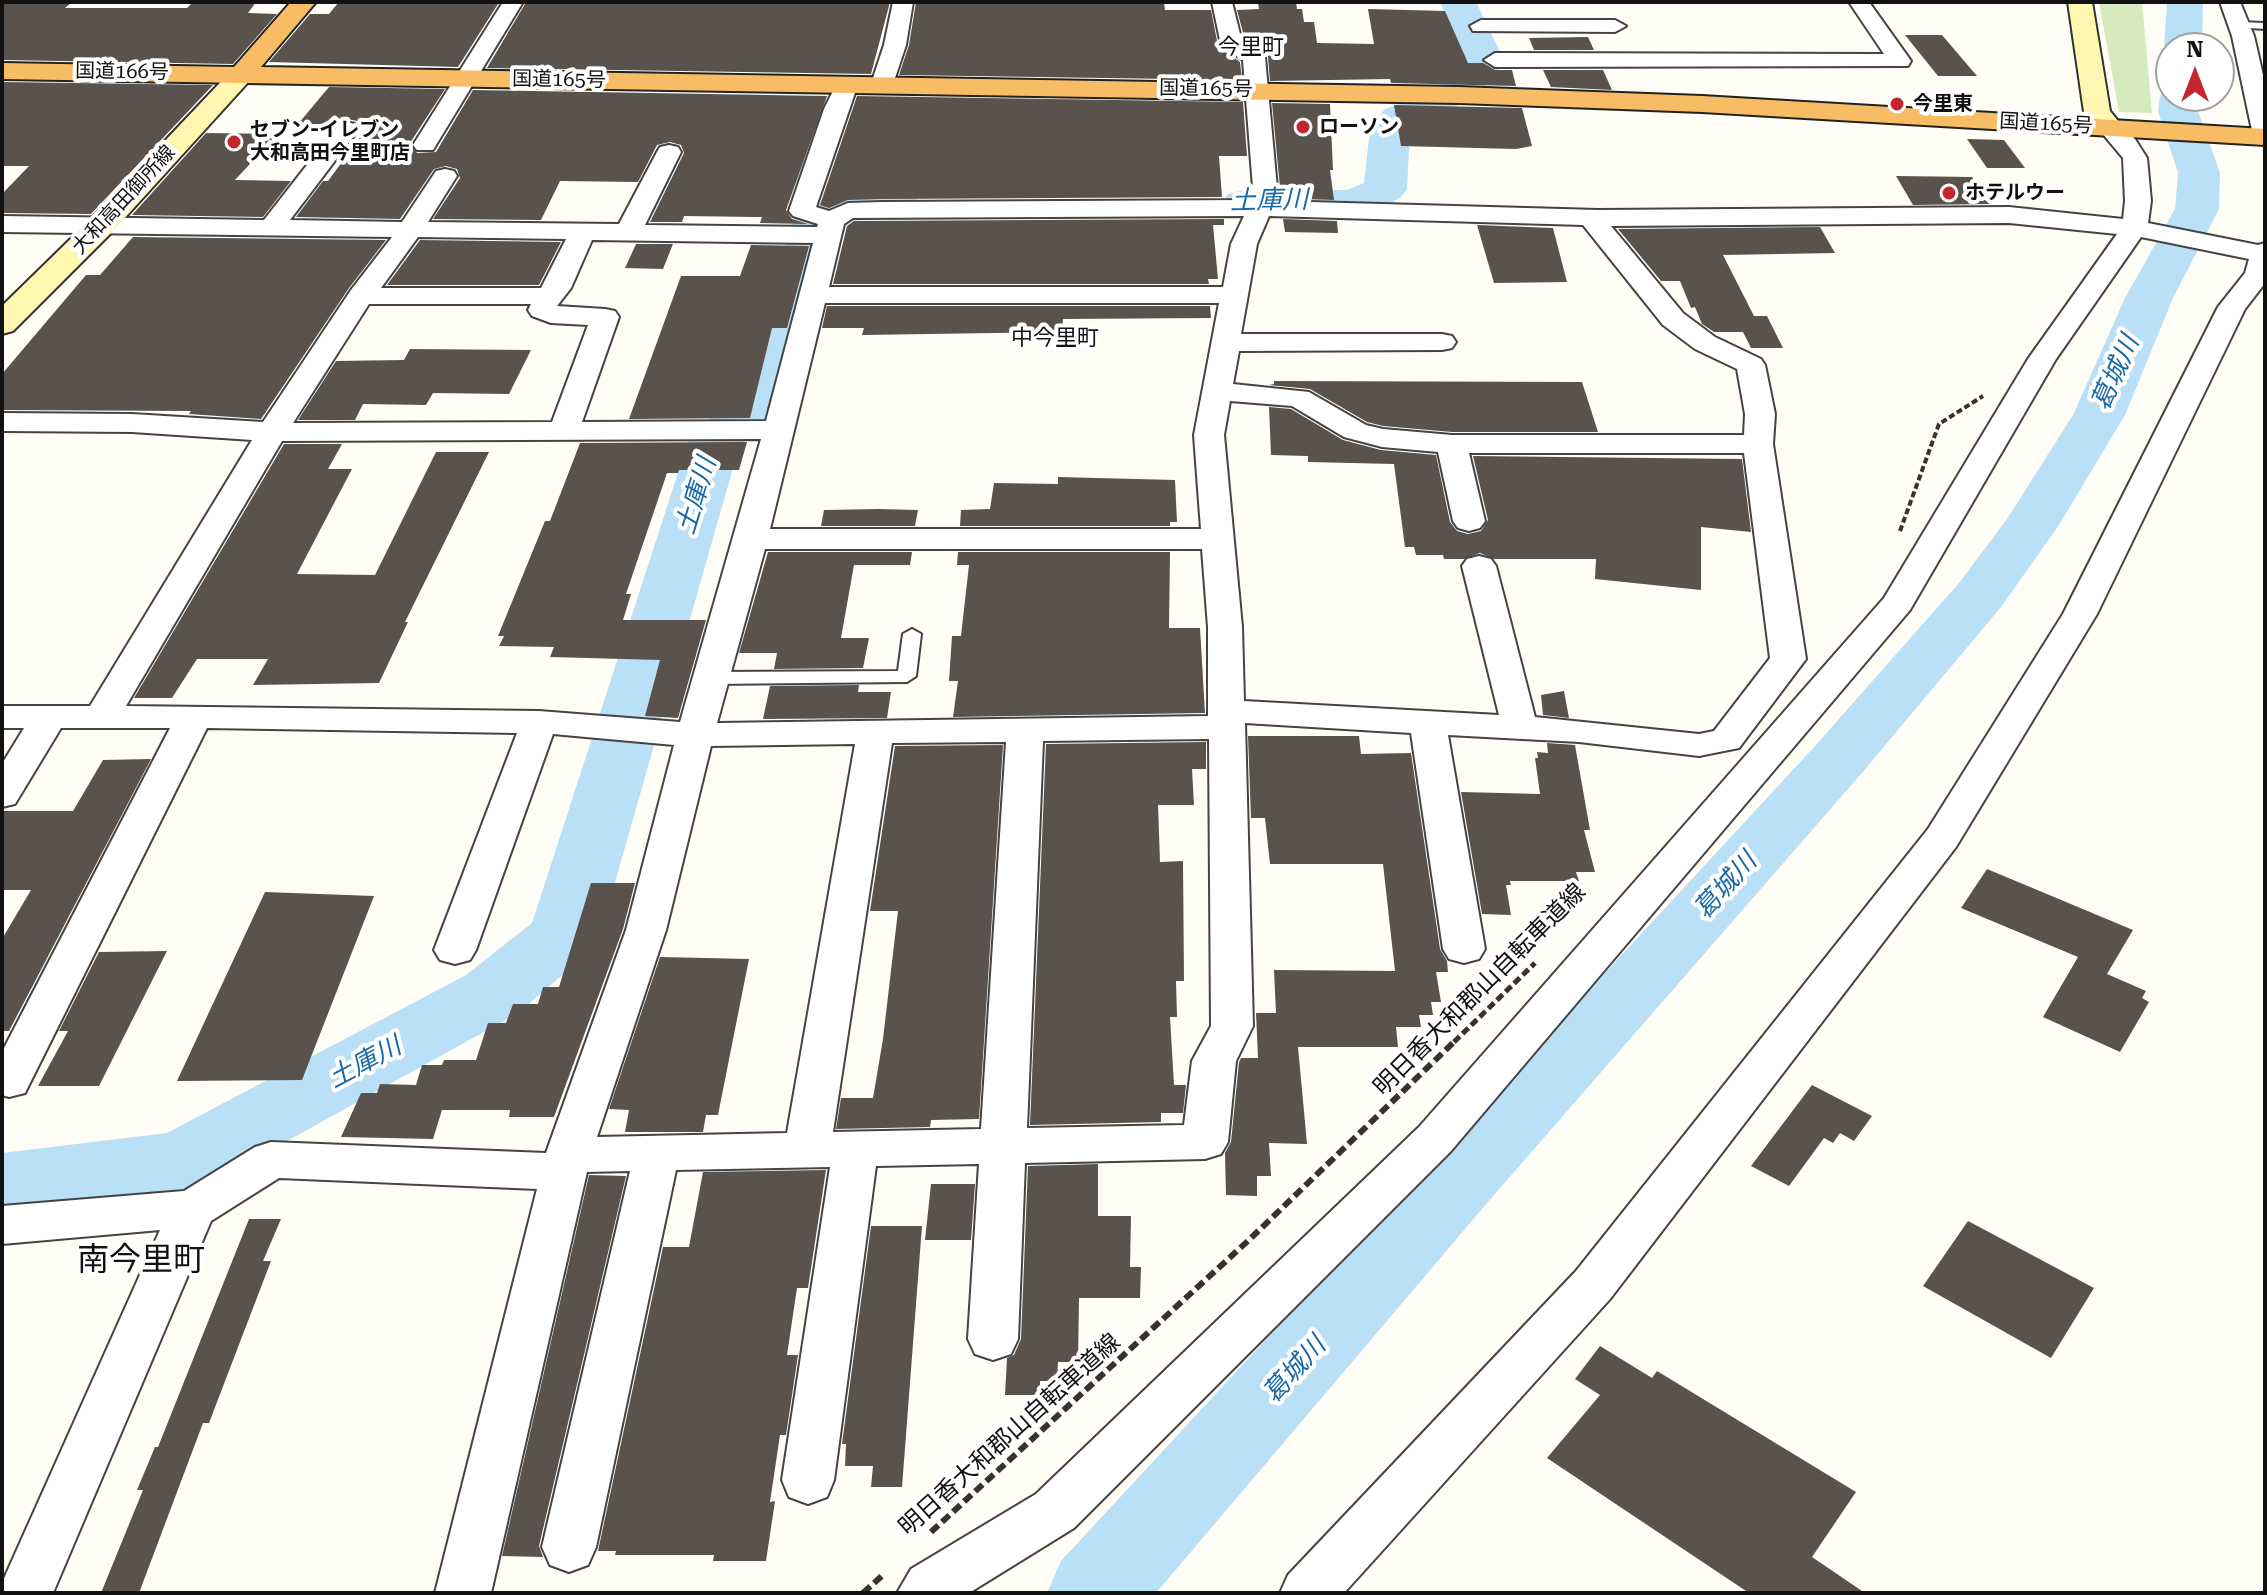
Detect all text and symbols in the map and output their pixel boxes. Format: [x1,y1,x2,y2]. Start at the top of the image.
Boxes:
north arrow [2155,32,2235,112]
district label: 今里町 [1218,35,1284,61]
text: N [2187,37,2203,62]
street label: 国道166号 [75,59,169,85]
street label: 国道165号 [512,67,606,93]
street label: 国道165号 [1159,76,1253,102]
place label: 今里東 [1913,92,1973,116]
marker: 今里東 [1888,95,1906,113]
street label: 国道165号 [1999,110,2093,138]
place label: ローソン [1319,115,1399,139]
place label: セブン-イレブン 大和高田今里町店 [250,118,410,165]
marker: ローソン [1294,118,1312,136]
marker: セブン-イレブン 大和高田今里町店 [225,133,243,151]
street label: 大和高田御所線 [67,141,181,259]
place label: ホテルウー [1965,181,2065,205]
marker: ホテルウー [1940,184,1958,202]
water label: 土庫川 [1230,185,1308,217]
district label: 中今里町 [1011,326,1099,352]
water label: 葛城川 [2086,331,2146,415]
water label: 土庫川 [671,454,723,538]
water label: 葛城川 [1688,847,1764,925]
street label: 明日香大和郡山自転車道線 [1368,878,1592,1102]
water label: 土庫川 [323,1031,407,1095]
district label: 南今里町 [77,1242,205,1280]
street label: 明日香大和郡山自転車道線 [893,1328,1127,1542]
water label: 葛城川 [1257,1331,1333,1409]

